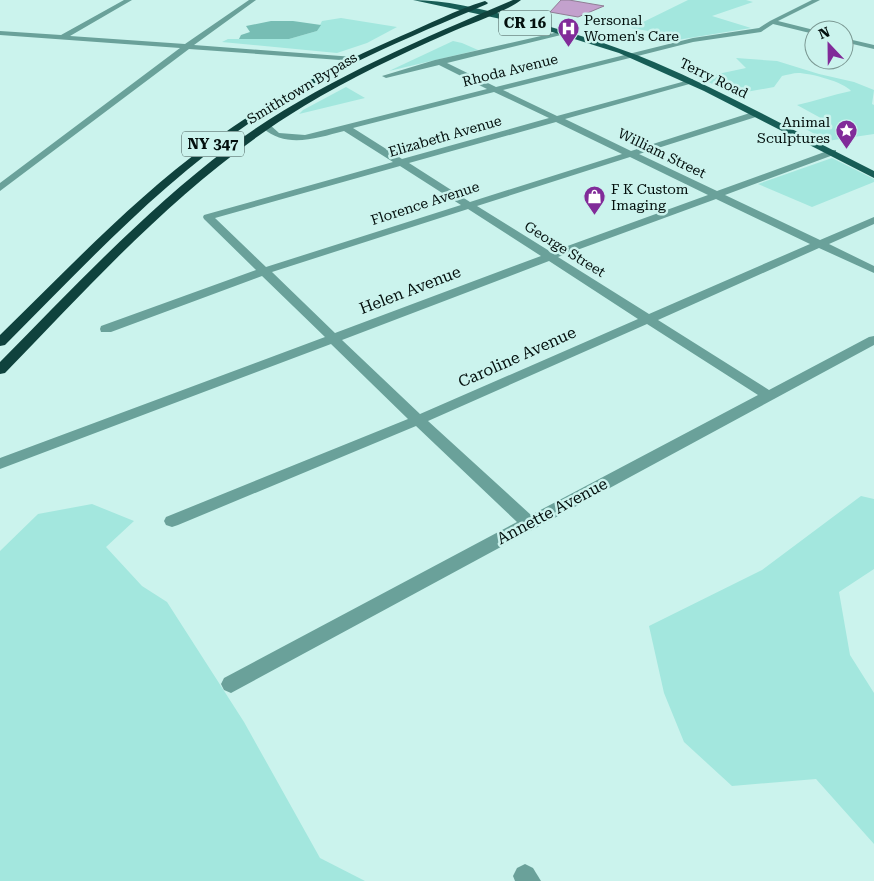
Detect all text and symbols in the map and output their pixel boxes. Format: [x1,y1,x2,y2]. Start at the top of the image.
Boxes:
road number: CR 16 [499,10,551,36]
place label: Personal Women's Care [584,12,679,44]
hospital icon: Personal Women's Care [556,16,580,47]
north arrow [804,20,854,70]
text: N [816,23,832,42]
street label: Smithtown Bypass [244,49,360,127]
street label: Rhoda Avenue [461,50,560,90]
street label: Terry Road [677,55,751,101]
street label: Elizabeth Avenue [387,112,504,160]
place label: Animal Sculptures [757,114,831,146]
place icon: Animal Sculptures [834,118,858,149]
street label: William Street [615,125,709,181]
road number: NY 347 [182,132,244,156]
street label: Florence Avenue [369,178,481,228]
place label: F K Custom Imaging [611,181,689,213]
shop icon: F K Custom Imaging [583,185,607,216]
street label: George Street [522,218,608,280]
street label: Helen Avenue [357,262,464,318]
street label: Caroline Avenue [455,322,579,391]
street label: Annette Avenue [493,474,611,548]

